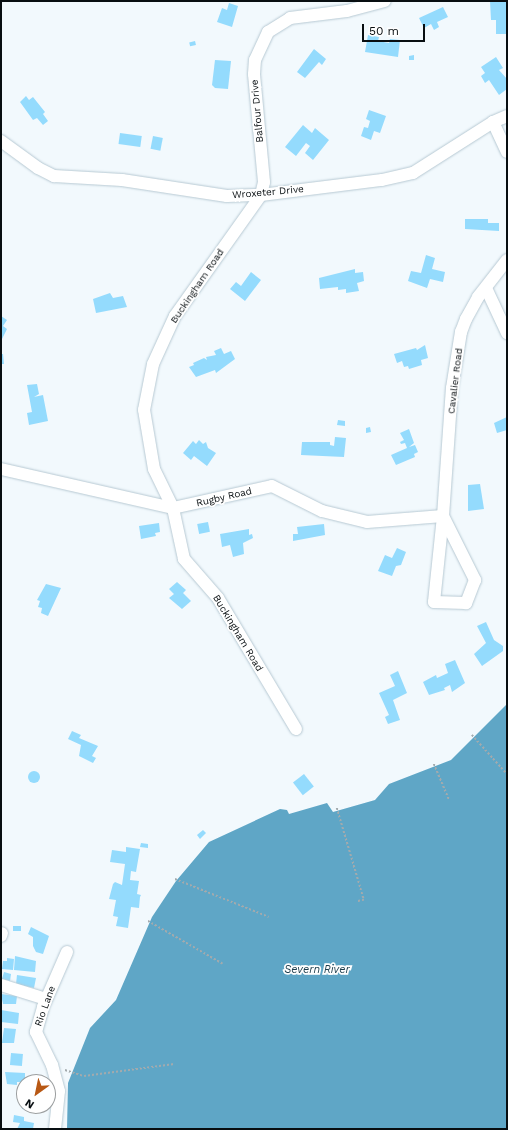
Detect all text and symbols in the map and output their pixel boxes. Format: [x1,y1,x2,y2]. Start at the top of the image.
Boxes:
scale bar [364,16,427,42]
text: 50 m [369,24,399,38]
street label: Balfour Drive [248,79,266,143]
street label: Wroxeter Drive [232,183,304,201]
street label: Buckingham Road [168,246,226,326]
street label: Cavalier Road [445,347,465,415]
street label: Rugby Road [195,485,253,509]
street label: Buckingham Road [210,592,266,674]
water label: Severn River [284,963,350,977]
street label: Rio Lane [32,984,58,1028]
north arrow [16,1074,56,1114]
text: N [23,1096,37,1111]

